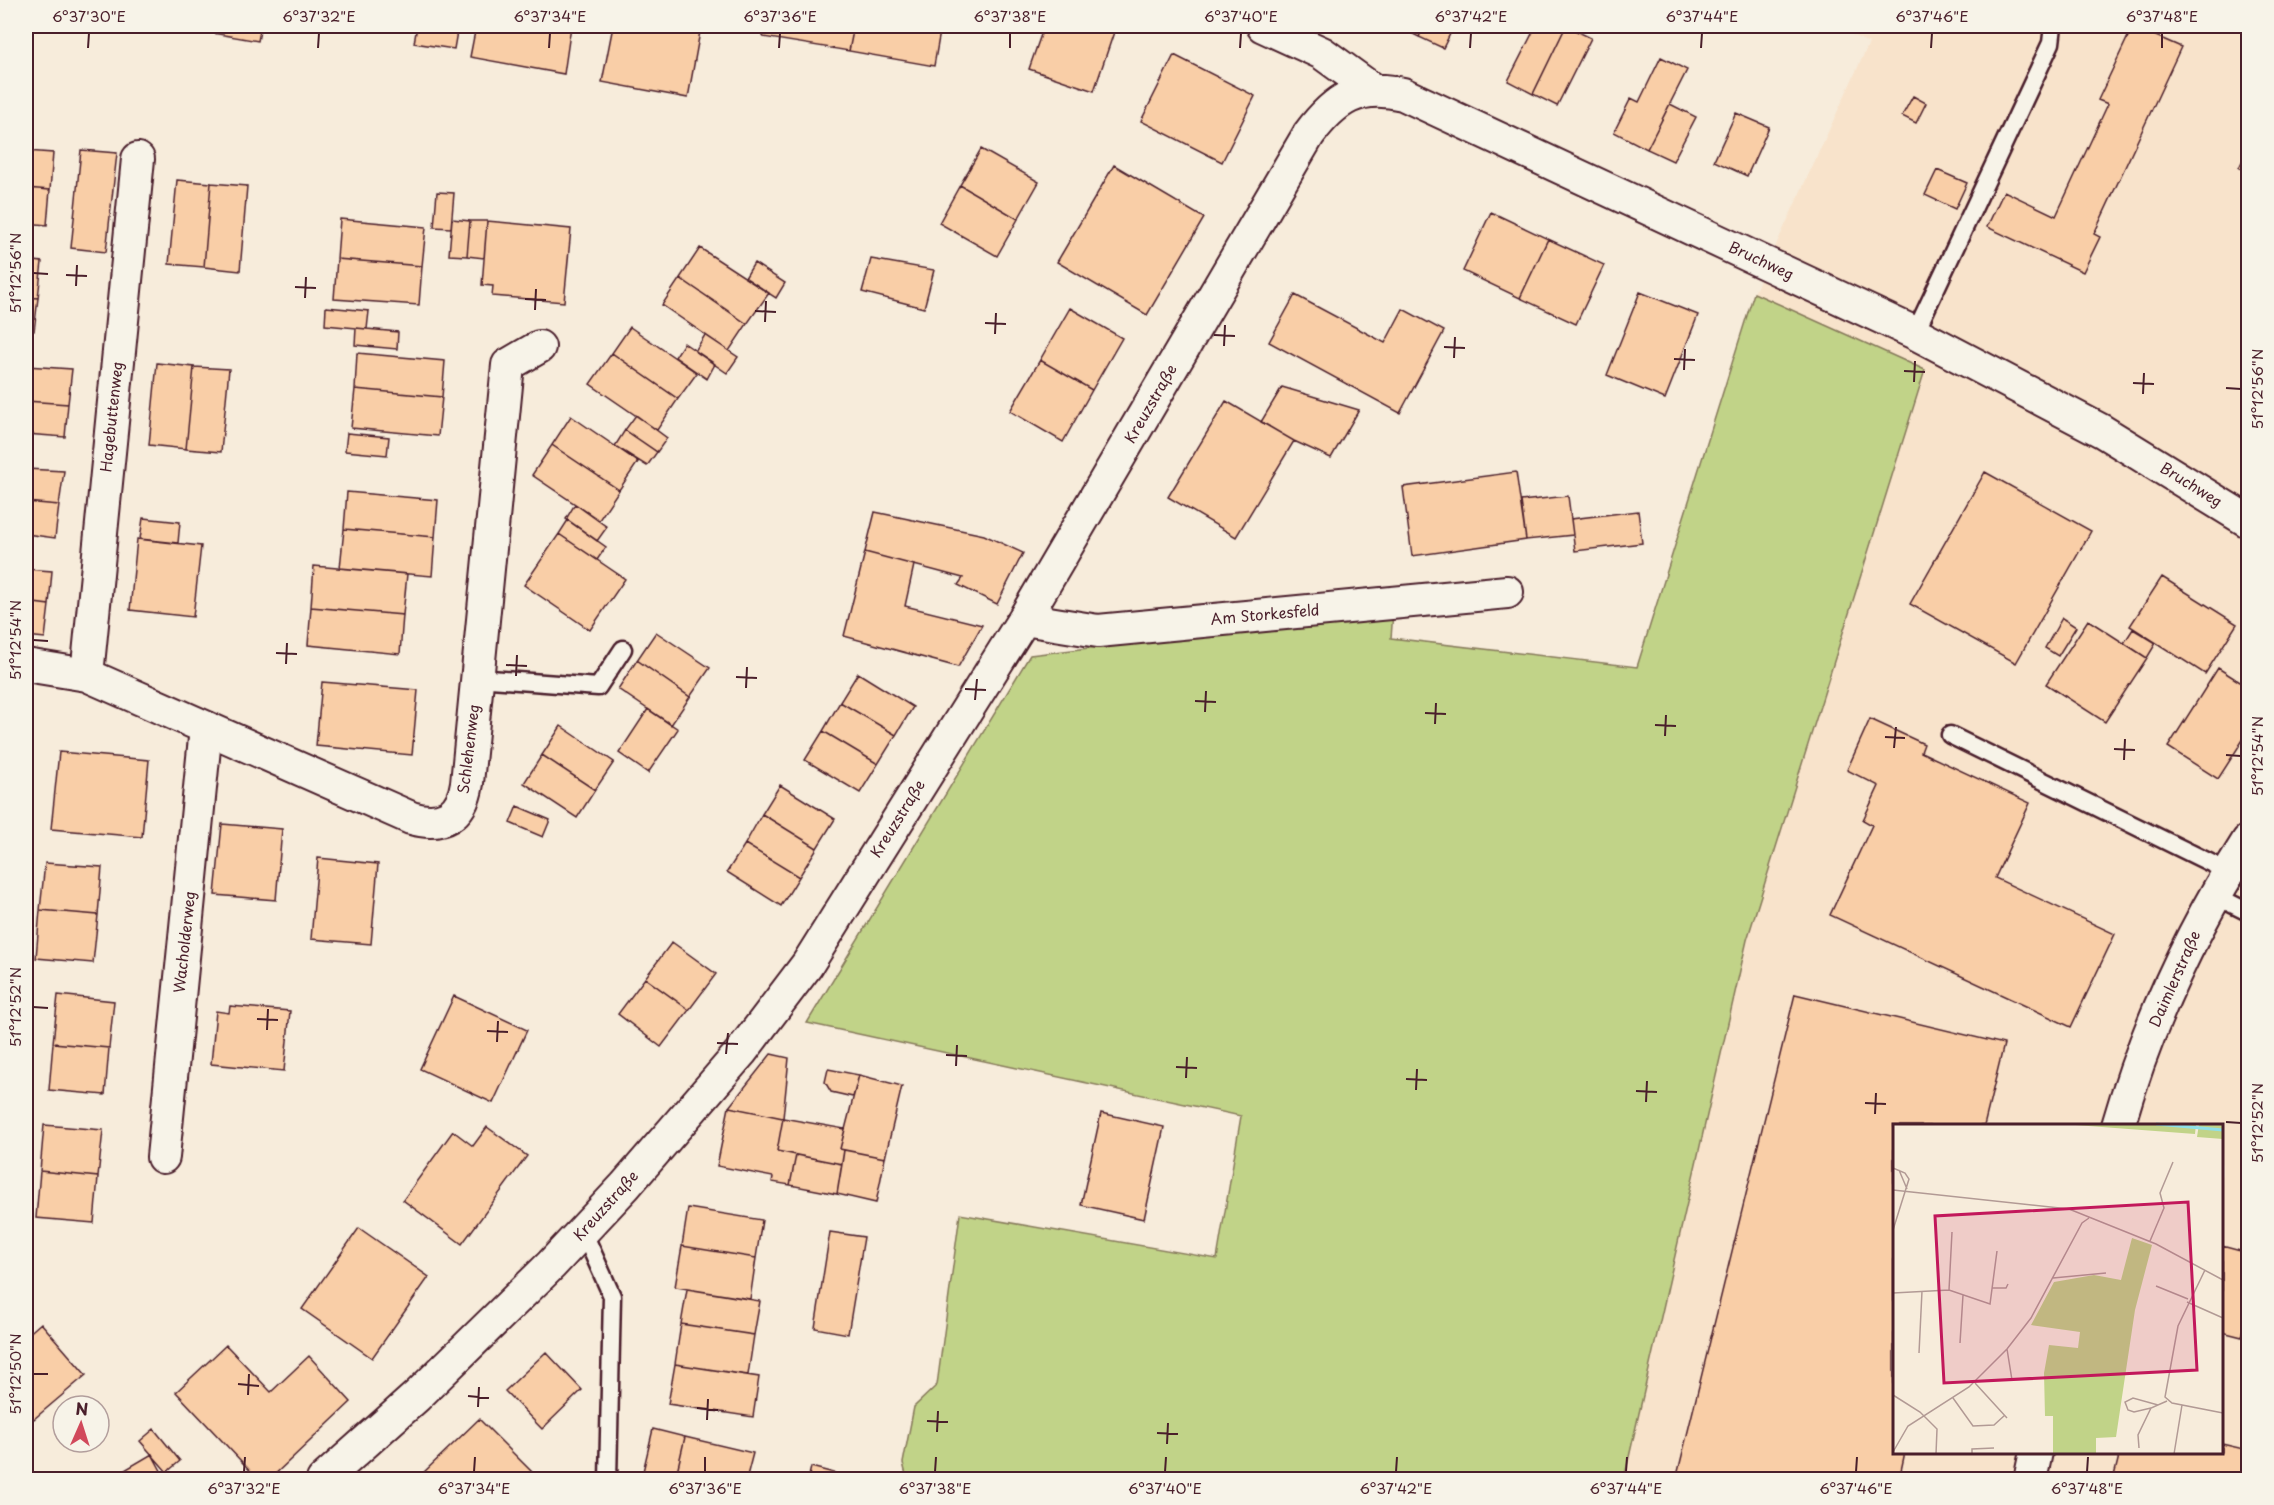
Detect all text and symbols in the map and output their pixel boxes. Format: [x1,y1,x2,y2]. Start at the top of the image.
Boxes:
text: 6°37'30"E [52,4,126,27]
text: 6°37'32"E [282,4,356,27]
text: 6°37'34"E [513,4,587,27]
text: 6°37'36"E [743,4,817,27]
text: 6°37'38"E [974,4,1046,27]
text: 6°37'40"E [1204,4,1278,27]
text: 6°37'42"E [1435,4,1507,27]
text: 6°37'44"E [1666,4,1738,27]
text: 6°37'46"E [1895,4,1969,27]
text: 6°37'48"E [2126,4,2198,27]
text: 51°12'56"N [3,233,26,314]
street label: Bruchweg [1725,234,1798,285]
text: 51°12'56"N [2245,349,2268,430]
street label: Kreuzstraße [1118,359,1182,447]
street label: Hagebuttenweg [93,360,128,473]
street label: Bruchweg [2156,455,2228,512]
street label: Am Storkesfeld [1209,597,1320,630]
text: 51°12'54"N [3,600,26,680]
street label: Schlehenweg [451,703,484,795]
text: 51°12'54"N [2245,716,2268,796]
street label: Kreuzstraße [864,775,930,862]
street label: Wacholderweg [167,890,200,994]
street label: Daimlerstraße [2142,926,2205,1030]
text: 51°12'52"N [3,967,26,1047]
text: 51°12'52"N [2245,1083,2268,1163]
inset map [1893,1124,2223,1454]
street label: Kreuzstraße [567,1165,643,1245]
text: 51°12'50"N [3,1333,26,1415]
north arrow [51,1394,111,1454]
text: N [75,1396,89,1420]
text: 6°37'32"E [207,1476,281,1499]
text: 6°37'34"E [437,1476,511,1499]
text: 6°37'36"E [668,1476,742,1499]
text: 6°37'38"E [899,1476,971,1499]
text: 6°37'40"E [1128,1476,1202,1499]
text: 6°37'42"E [1360,1476,1432,1499]
text: 6°37'44"E [1590,1476,1662,1499]
text: 6°37'46"E [1819,1476,1893,1499]
text: 6°37'48"E [2051,1476,2123,1499]

